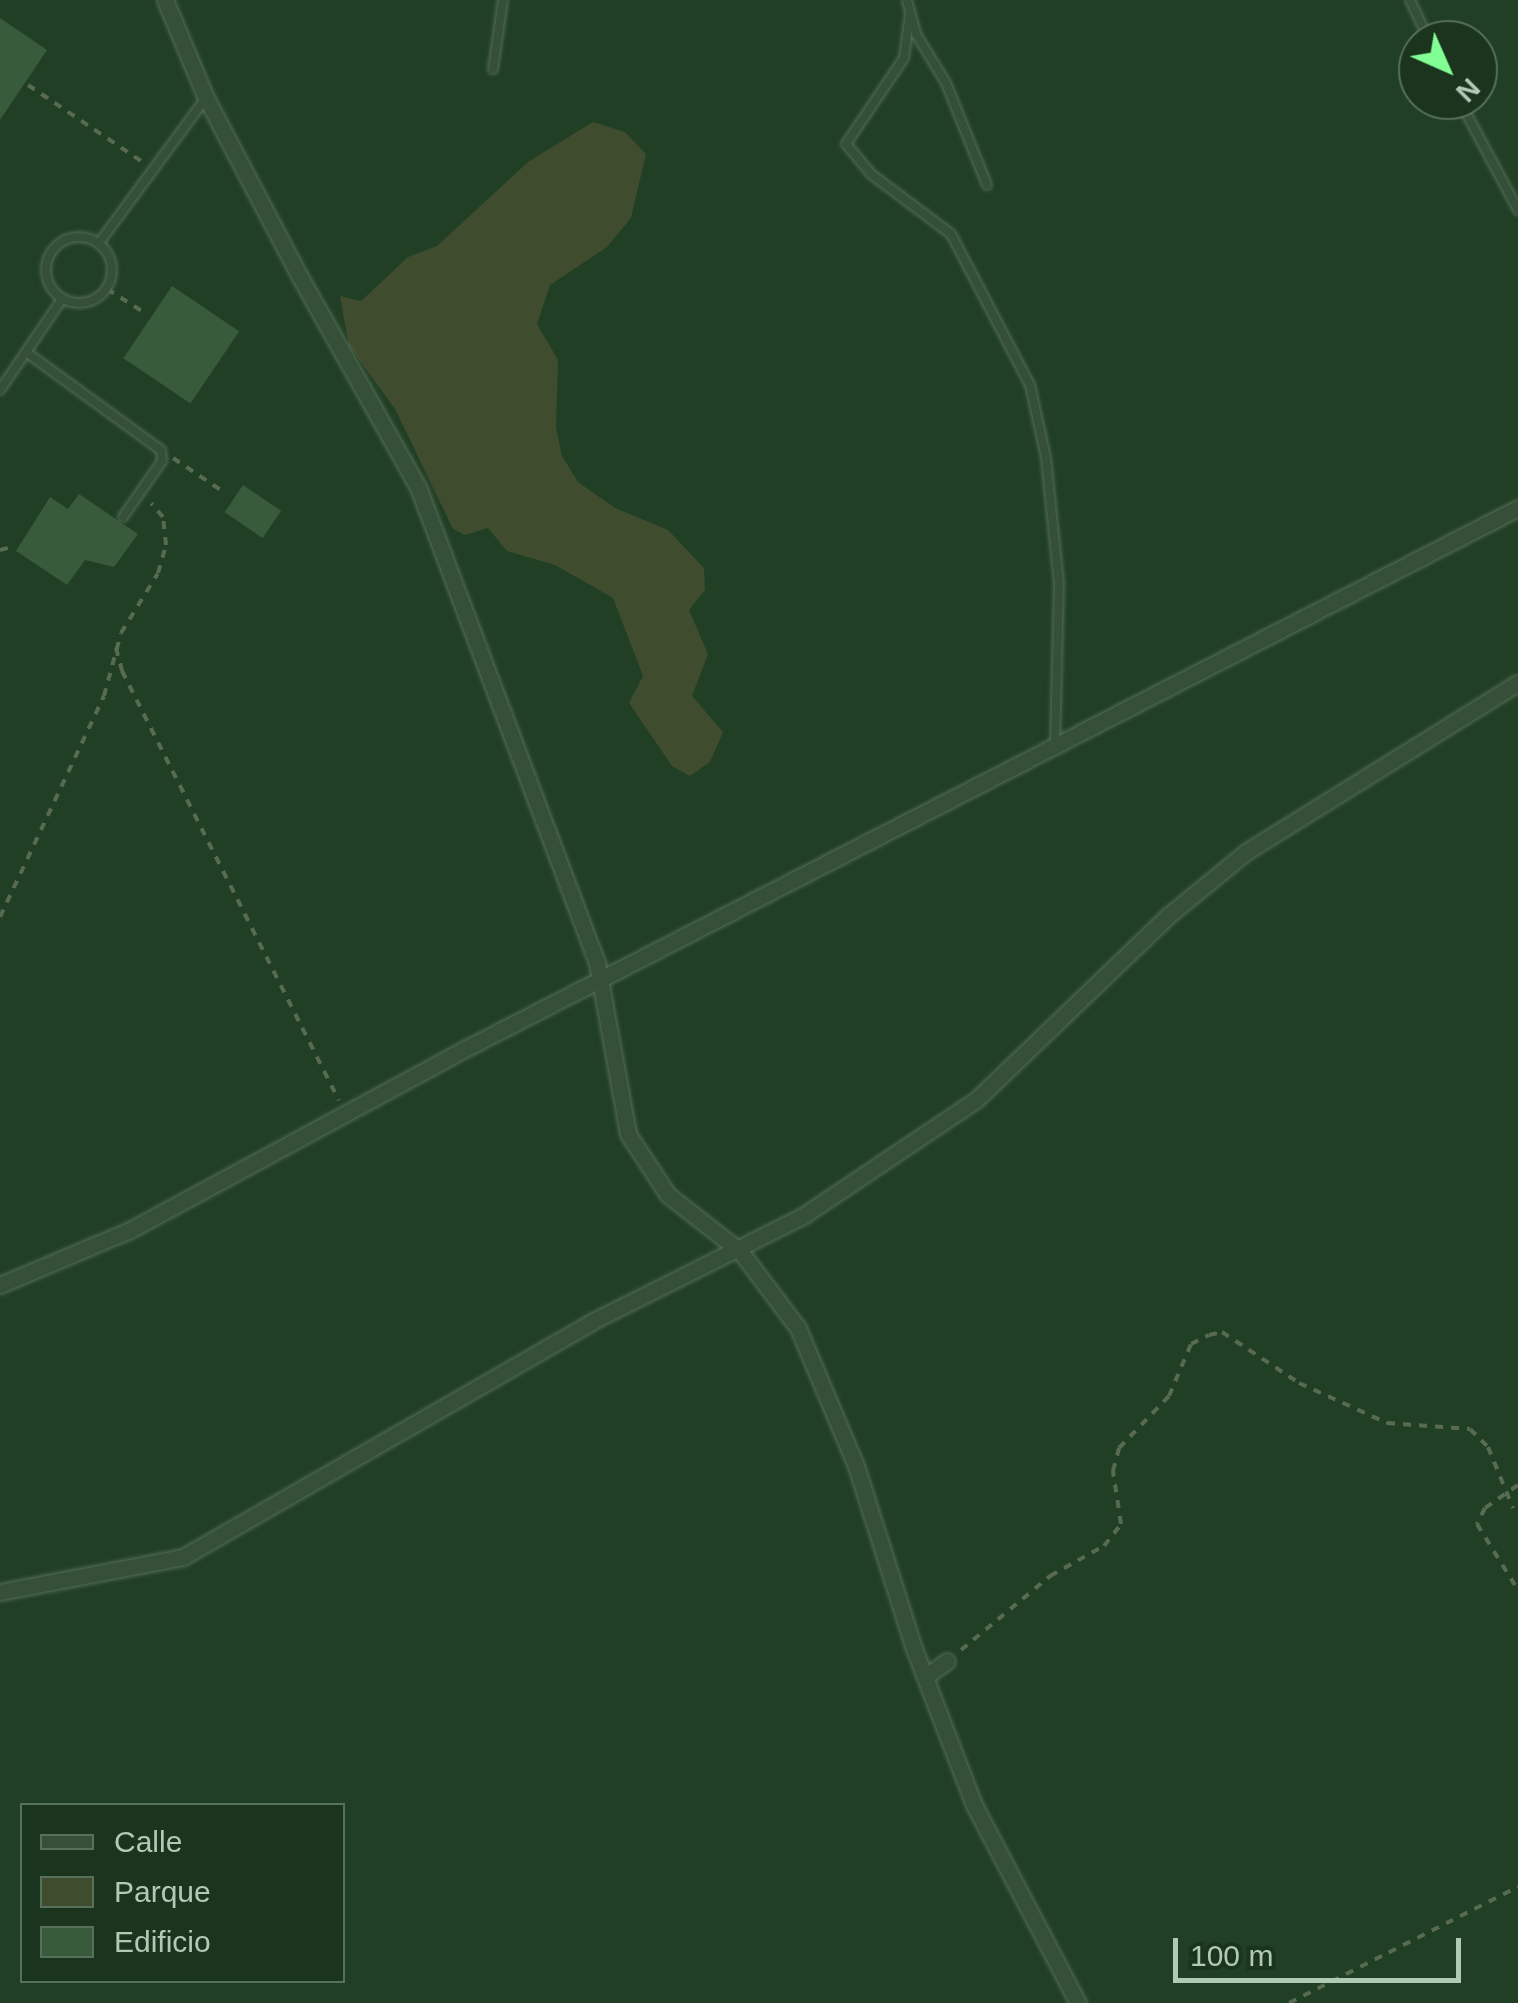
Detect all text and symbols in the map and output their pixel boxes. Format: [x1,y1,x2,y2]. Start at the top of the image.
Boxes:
north arrow [1398,20,1498,120]
text: N [1450,72,1486,108]
legend [20,1803,345,1983]
text: Calle [114,1825,182,1858]
text: Parque [114,1875,211,1908]
scale bar [1178,1918,1466,1980]
text: Edificio [114,1925,211,1958]
text: 100 m [1190,1939,1273,1972]

